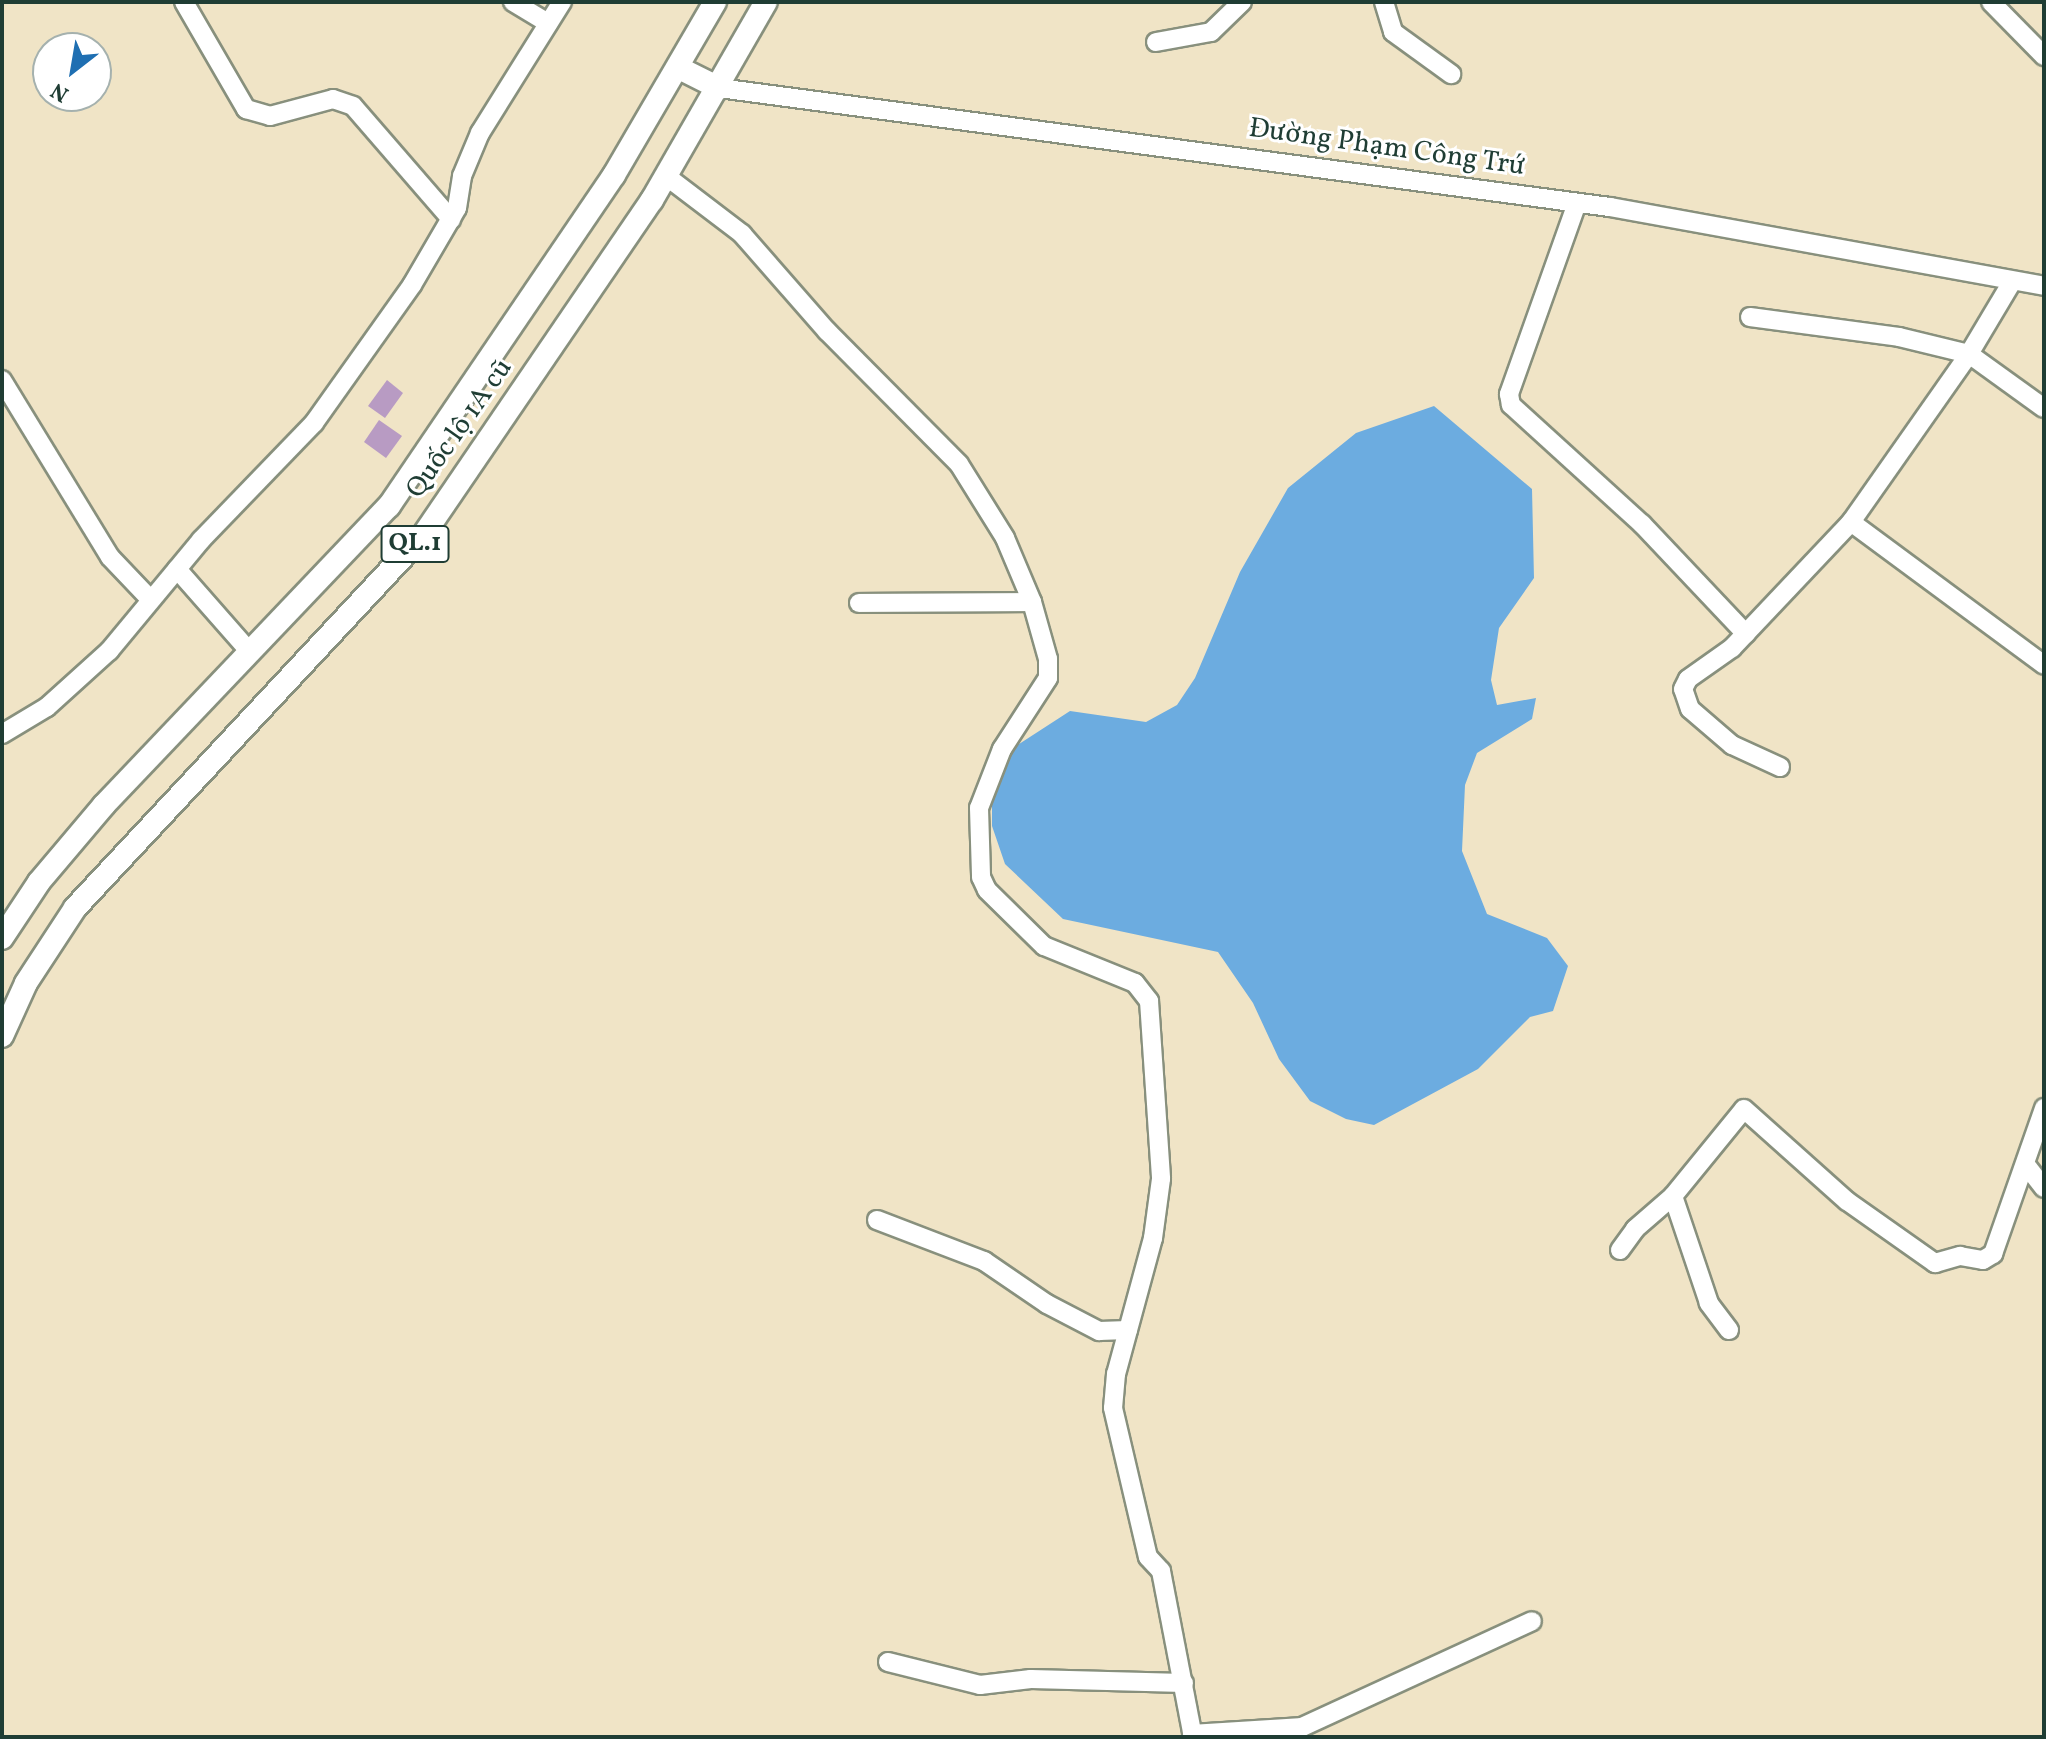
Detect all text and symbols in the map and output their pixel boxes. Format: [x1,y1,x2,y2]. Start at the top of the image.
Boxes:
north arrow [32,32,112,112]
text: N [46,74,75,109]
street label: Đường Phạm Công Trứ [1246,112,1528,184]
street label: Quốc lộ 1A cũ [400,353,520,505]
road number: QL.1 [379,522,451,566]

